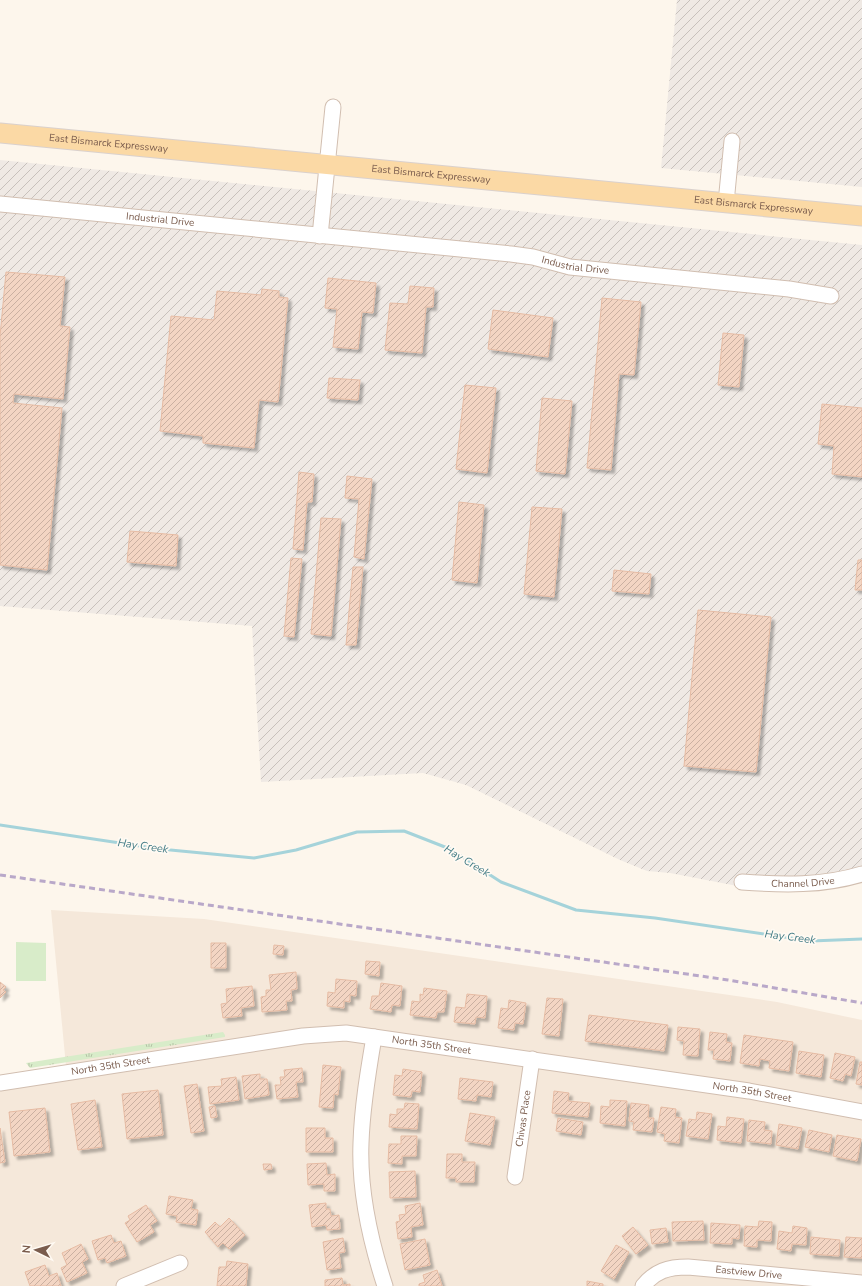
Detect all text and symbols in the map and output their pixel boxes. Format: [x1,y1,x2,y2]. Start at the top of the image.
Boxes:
street label: East Bismarck Expressway [48,131,169,156]
street label: East Bismarck Expressway [371,162,492,187]
street label: East Bismarck Expressway [693,193,815,218]
street label: Industrial Drive [125,209,195,230]
street label: Industrial Drive [540,253,610,278]
water label: Hay Creek [117,835,170,857]
water label: Hay Creek [441,841,493,881]
street label: Channel Drive [771,873,836,891]
water label: Hay Creek [764,926,817,948]
street label: North 35th Street [391,1033,472,1058]
street label: North 35th Street [70,1053,152,1079]
street label: North 35th Street [712,1079,793,1106]
street label: Chivas Place [512,1089,534,1148]
north arrow [16,1230,56,1270]
text: N [19,1244,34,1254]
street label: Eastview Drive [715,1263,783,1283]

